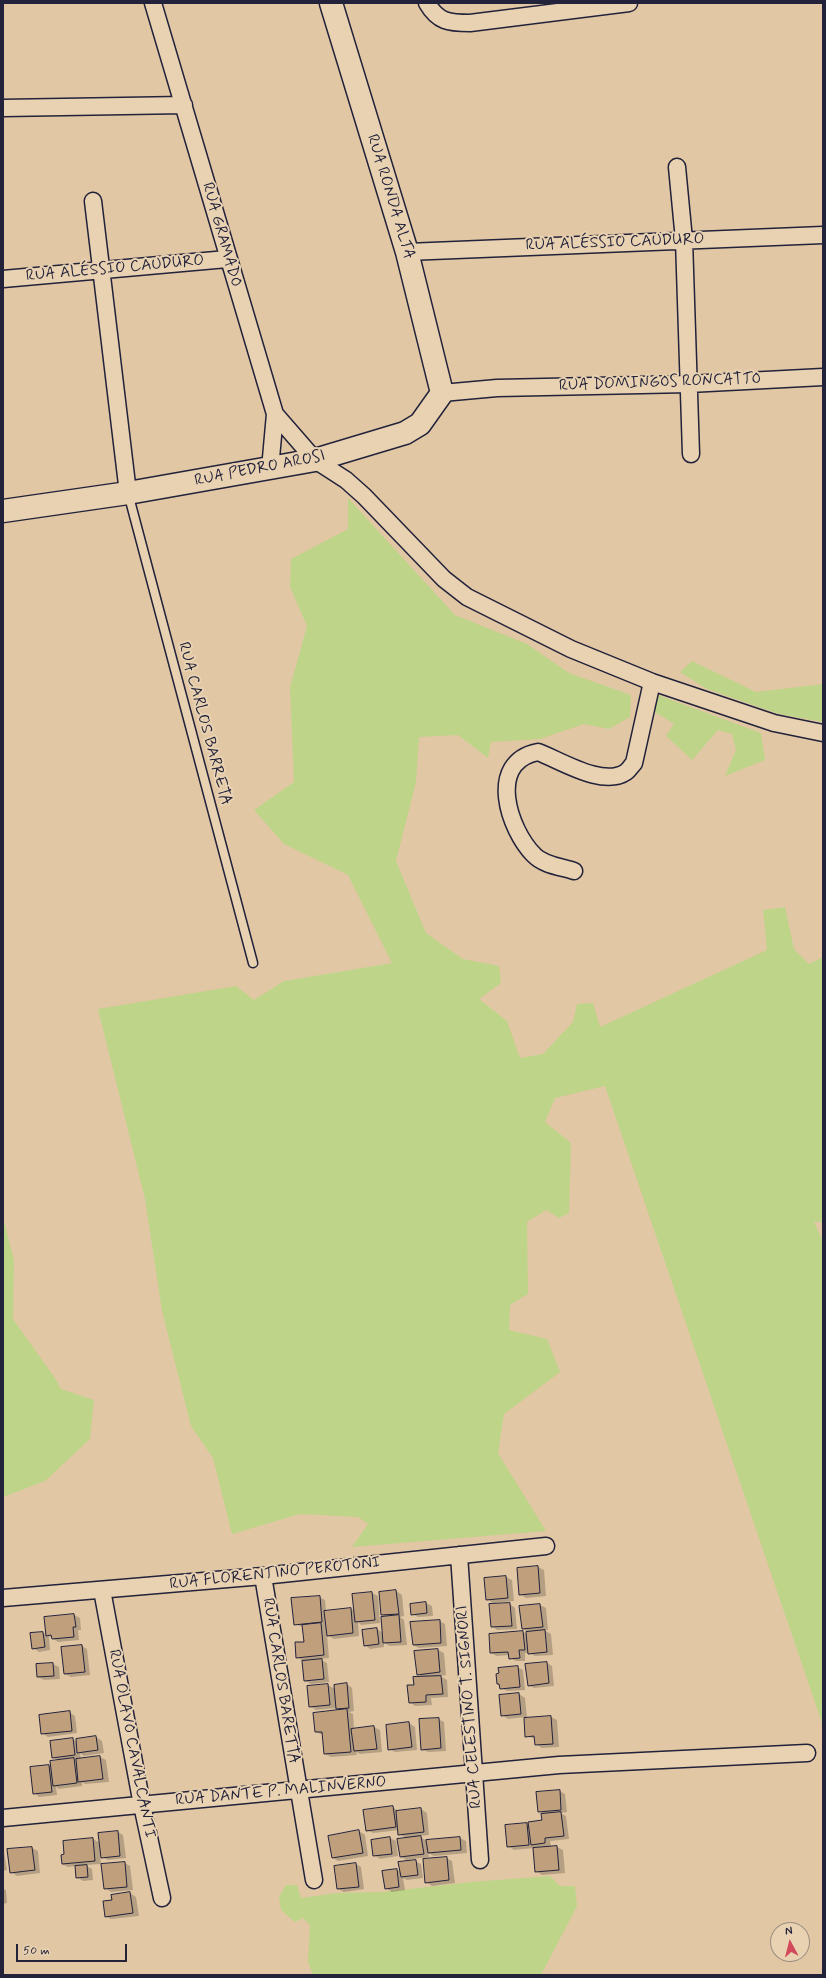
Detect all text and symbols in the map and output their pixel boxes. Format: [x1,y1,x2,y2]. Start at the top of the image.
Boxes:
street label: RUA RONDA ALTA [362,132,418,262]
street label: RUA GRAMADO [197,181,245,289]
street label: RUA ALÉSSIO CAUDURO [525,230,705,256]
street label: RUA ALÉSSIO CAUDURO [25,252,205,286]
street label: RUA DOMINGOS RONCATTO [559,370,761,396]
street label: RUA PEDRO AROSI [193,447,327,491]
street label: RUA CARLOS BARRETA [173,640,235,808]
street label: RUA FLORENTINO PEROTONI [169,1553,381,1595]
street label: RUA CARLOS BARETTA [257,1597,303,1765]
street label: RUA CELESTINO T. SIGNORI [453,1605,487,1809]
street label: RUA OLAVO CAVALCANTI [103,1648,159,1840]
street label: RUA DANTE P. MALINVERNO [175,1773,387,1811]
north arrow [770,1922,810,1962]
text: N [784,1924,793,1938]
scale bar [18,1936,129,1962]
text: 50 m [23,1943,50,1959]

